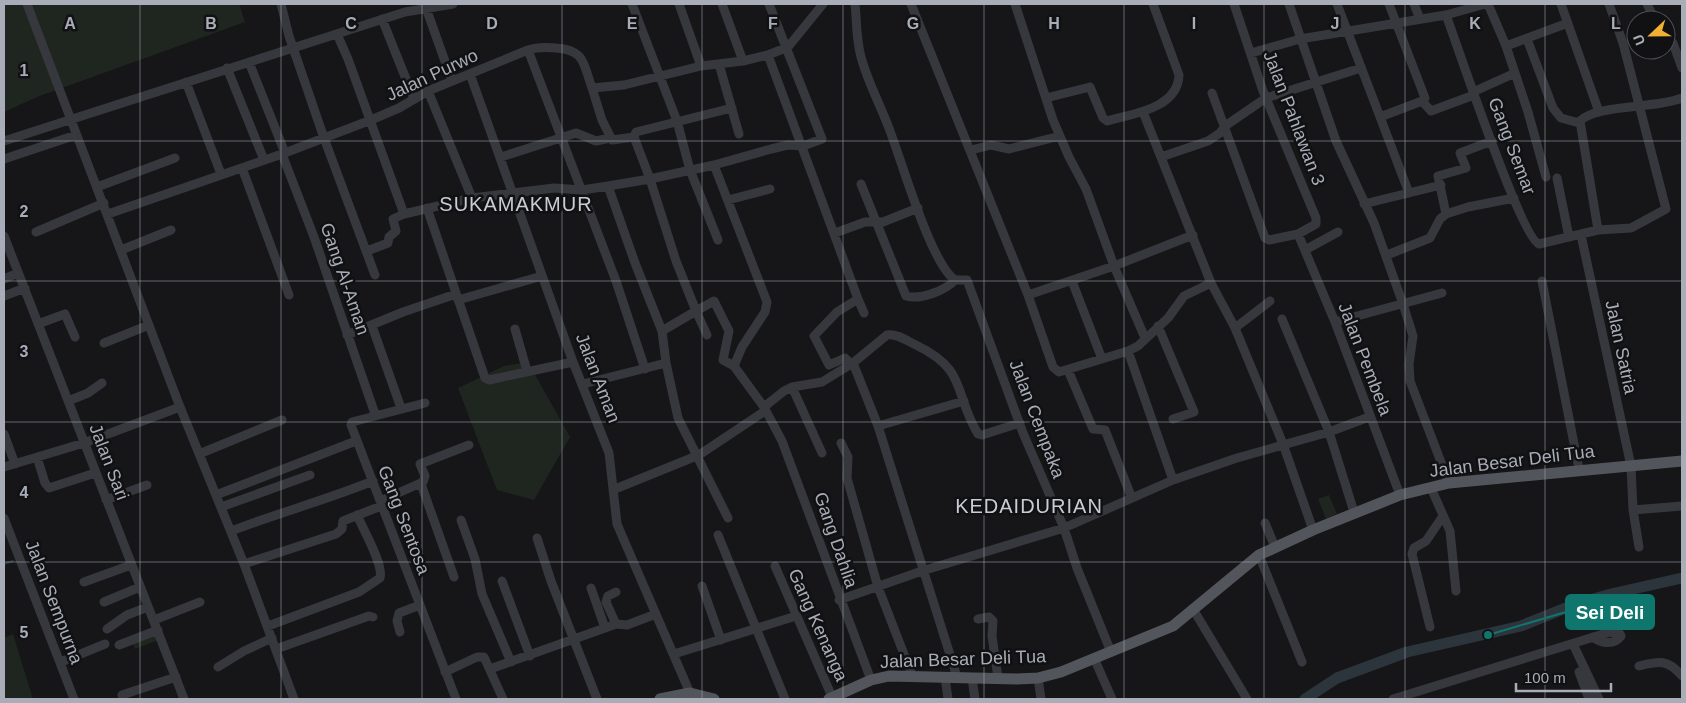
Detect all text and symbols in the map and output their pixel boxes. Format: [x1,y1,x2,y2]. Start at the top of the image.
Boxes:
north arrow [1626,10,1676,60]
text: A [64,15,76,32]
text: B [205,15,217,32]
text: C [345,15,357,32]
text: D [486,15,498,32]
text: E [627,15,638,32]
text: F [768,15,778,32]
text: G [907,15,919,32]
text: H [1048,15,1060,32]
text: I [1192,15,1196,32]
text: J [1331,15,1339,32]
text: K [1469,15,1481,32]
text: L [1611,15,1621,32]
text: U [1630,32,1648,48]
street label: Jalan Purwo [383,45,481,105]
street label: Jalan Pahlawan 3 [1259,48,1329,188]
text: 1 [20,62,29,79]
street label: Gang Semar [1484,95,1540,197]
district label: SUKAMAKMUR [439,193,593,215]
text: 2 [20,203,29,220]
street label: Gang Al-Aman [316,220,374,338]
street label: Jalan Satria [1601,298,1641,397]
street label: Jalan Pembela [1334,300,1396,419]
street label: Jalan Aman [572,331,624,425]
text: 3 [20,343,29,360]
street label: Jalan Cempaka [1005,357,1069,482]
street label: Jalan Sari [85,421,133,503]
street label: Jalan Besar Deli Tua [1428,441,1597,481]
street label: Gang Sentosa [374,463,434,578]
text: 4 [20,484,29,501]
street label: Gang Dahlia [810,489,862,591]
district label: KEDAIDURIAN [955,495,1103,517]
street label: Jalan Sempurna [21,537,87,668]
street label: Gang Kenanga [784,566,852,685]
callout: Sei Deli [1566,595,1654,629]
text: Sei Deli [1576,602,1644,623]
text: 5 [20,624,29,641]
street label: Jalan Besar Deli Tua [880,646,1047,672]
scale bar [1516,660,1611,692]
text: 100 m [1524,669,1566,686]

